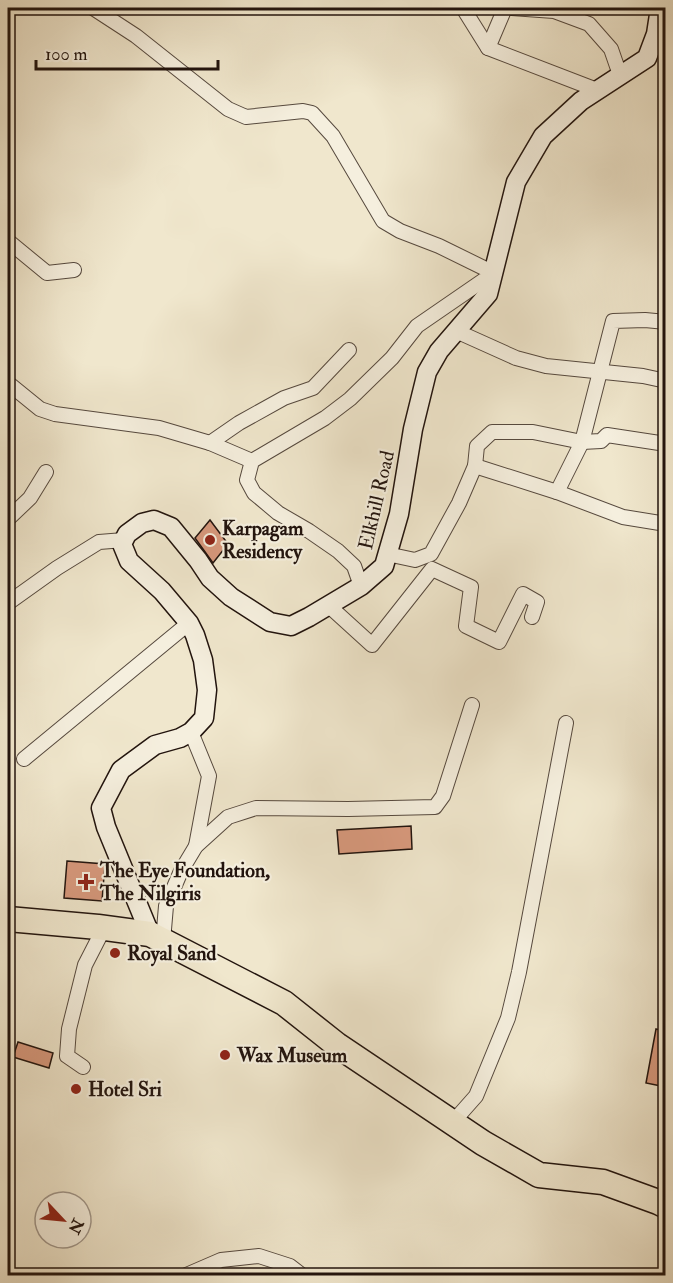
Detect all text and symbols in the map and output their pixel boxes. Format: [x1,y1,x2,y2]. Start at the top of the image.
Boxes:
scale bar [36,33,218,71]
text: 100 m [45,43,88,66]
street label: Elkhill Road [353,448,400,552]
place label: Karpagam Residency [222,516,304,565]
marker: Karpagam Residency [203,533,217,547]
place label: The Eye Foundation, The Nilgiris [99,858,270,907]
marker: The Eye Foundation, The Nilgiris [77,873,95,891]
place label: Royal Sand [127,941,217,967]
marker: Royal Sand [108,946,122,960]
place label: Wax Museum [236,1043,348,1068]
marker: Wax Museum [218,1048,232,1062]
place label: Hotel Sri [88,1077,162,1102]
marker: Hotel Sri [69,1082,83,1096]
north arrow [33,1190,93,1250]
text: N [63,1214,88,1238]

